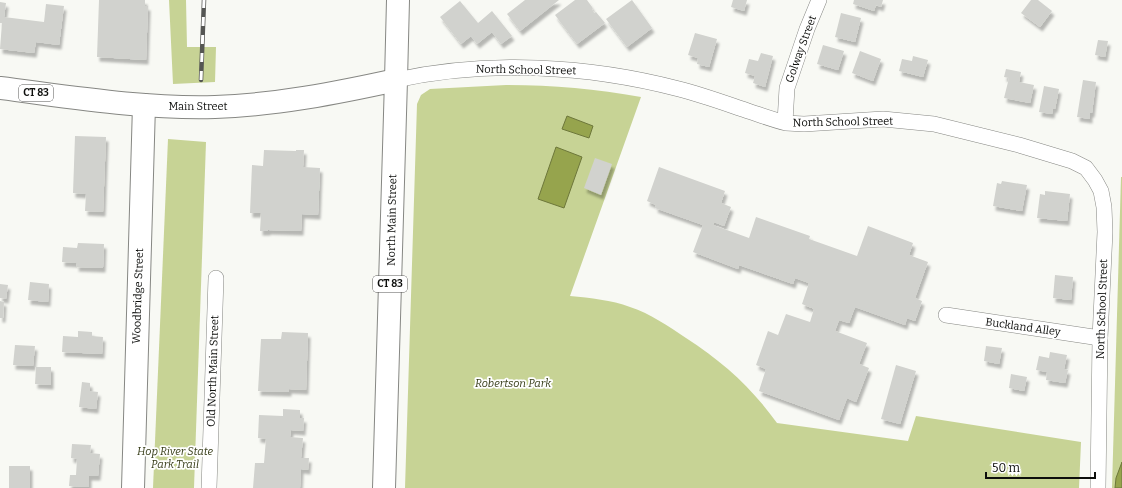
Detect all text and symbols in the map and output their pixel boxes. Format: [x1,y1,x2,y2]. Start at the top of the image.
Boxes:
street label: Golway Street [783,14,819,84]
street label: North School Street [476,63,576,77]
road number: CT 83 [19,85,53,101]
street label: Main Street [168,100,228,113]
street label: North School Street [793,115,893,129]
street label: North Main Street [385,174,399,266]
street label: Woodbridge Street [130,248,146,344]
street label: North School Street [1094,259,1110,359]
road number: CT 83 [373,276,407,292]
street label: Old North Main Street [205,315,221,427]
street label: Buckland Alley [985,315,1061,339]
park label: Robertson Park [475,377,552,390]
park label: Hop River State Park Trail [137,445,213,471]
scale bar [986,454,1095,480]
text: 50 m [992,461,1021,475]

